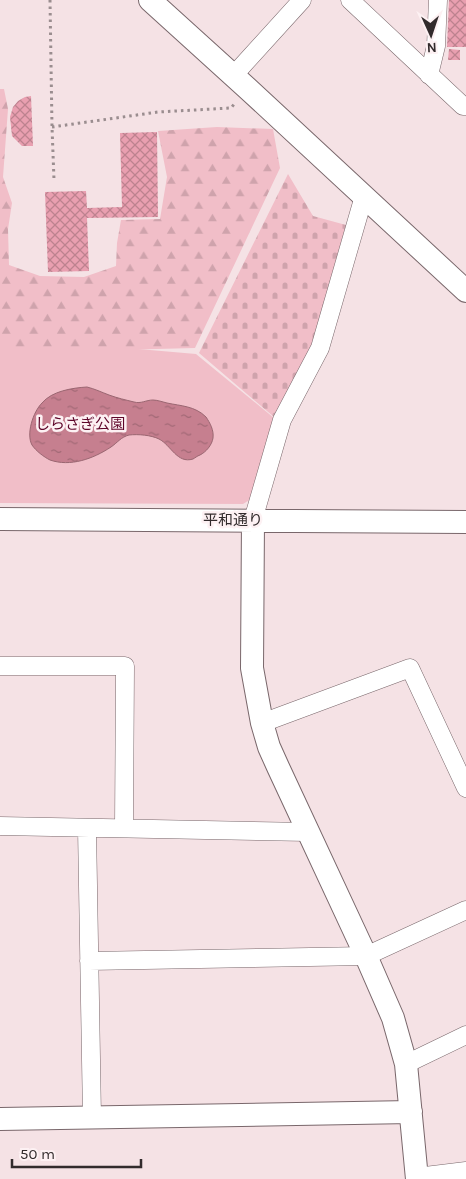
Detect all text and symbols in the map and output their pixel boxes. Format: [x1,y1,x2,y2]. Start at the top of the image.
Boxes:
north arrow [406,10,456,60]
text: N [426,39,437,56]
park label: しらさぎ公園 [35,415,125,433]
street label: 平和通り [203,511,263,529]
scale bar [12,1136,141,1168]
text: 50 m [20,1145,55,1163]

